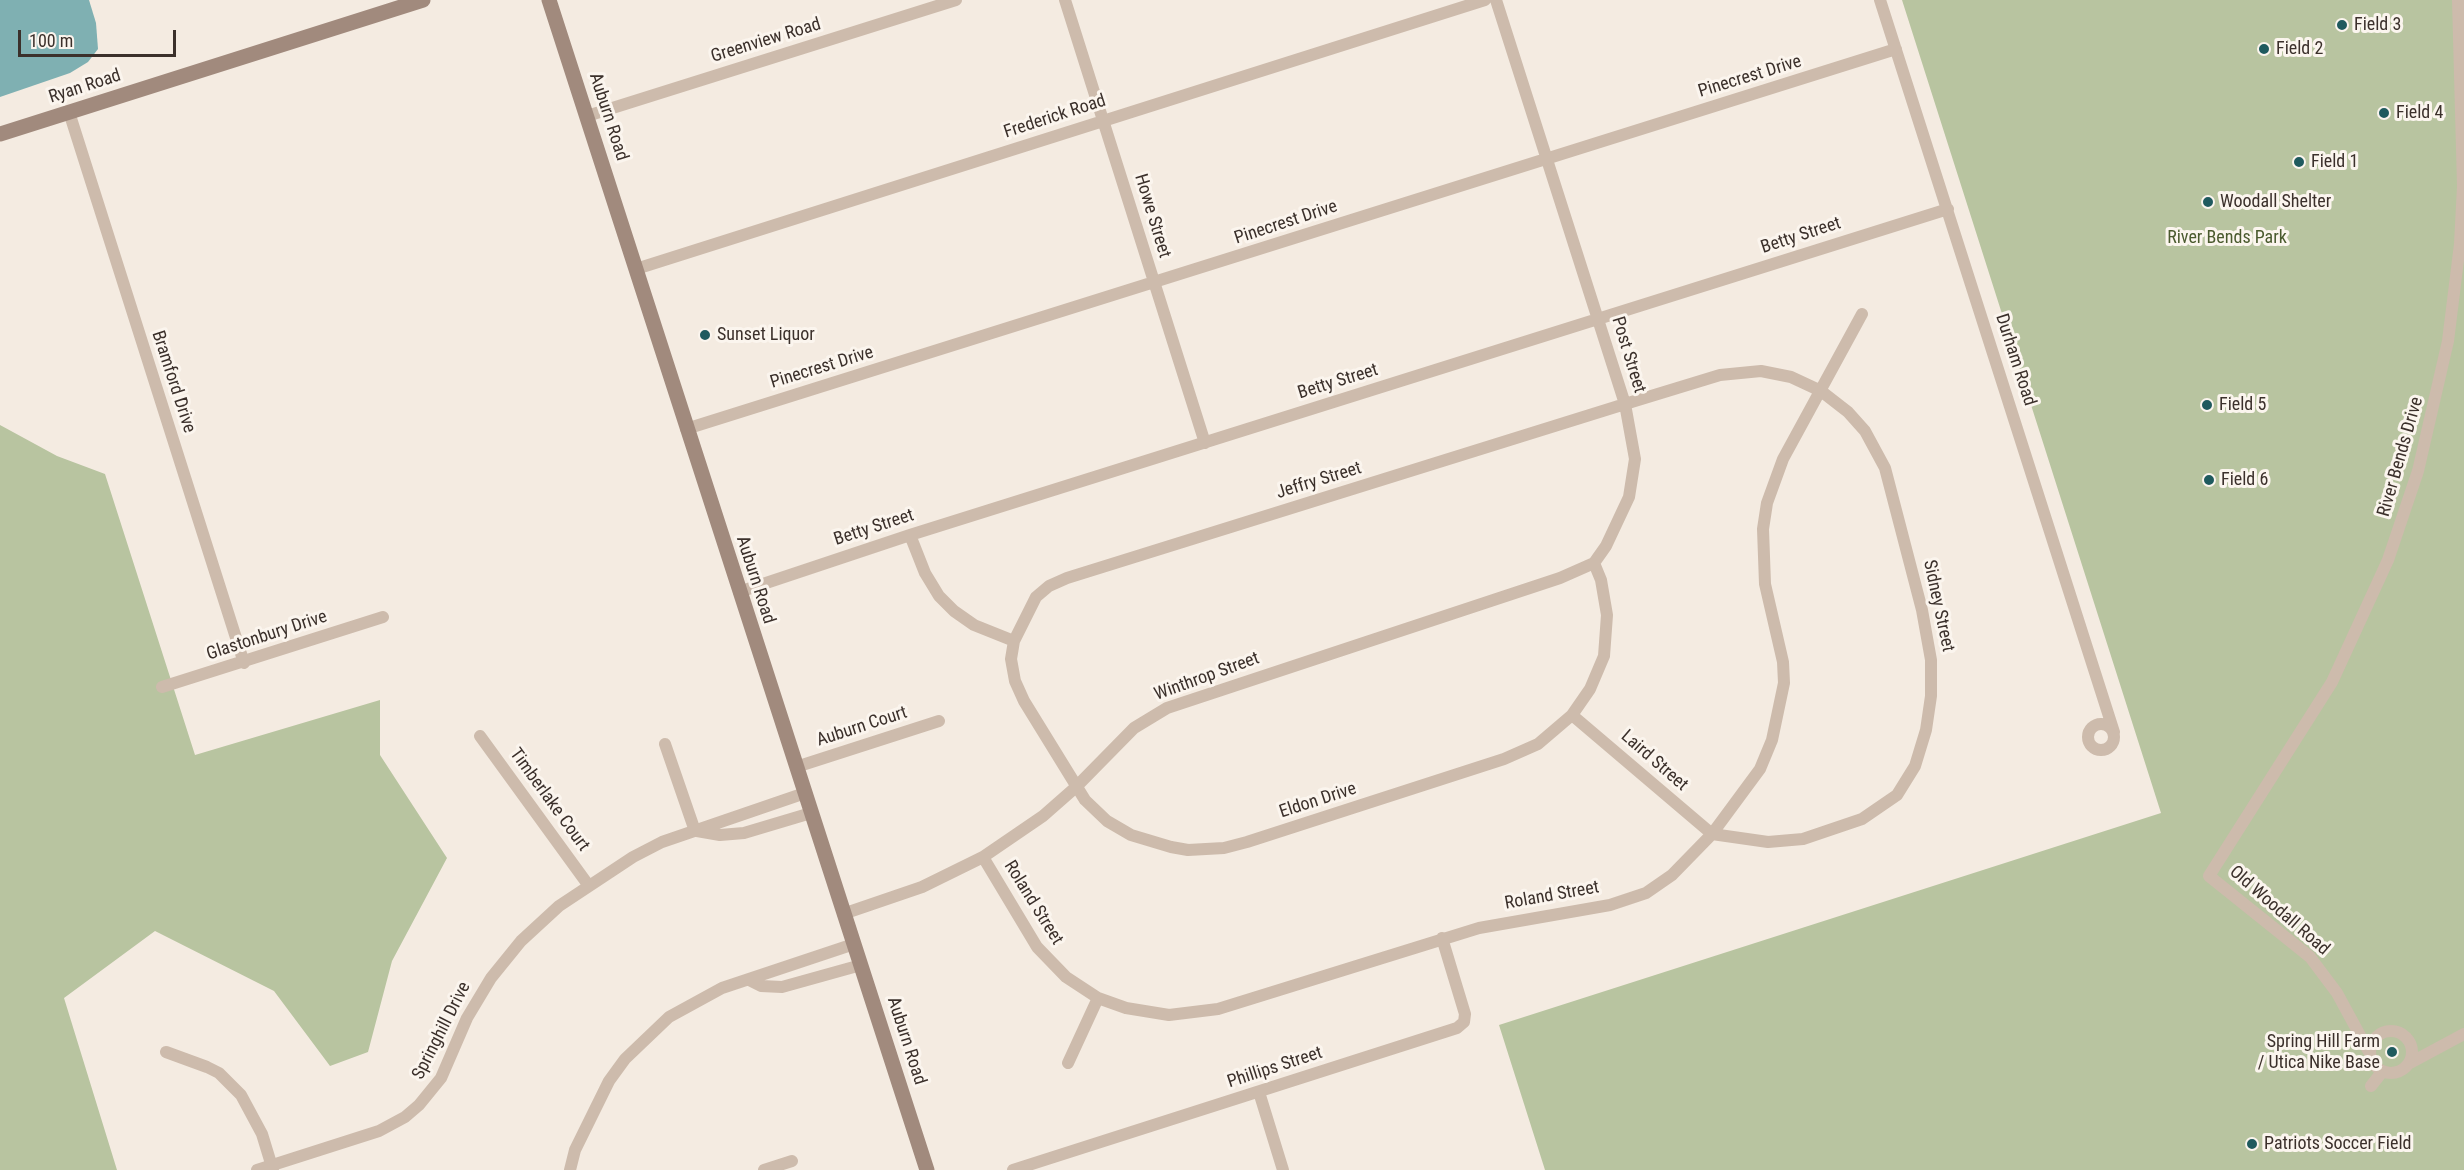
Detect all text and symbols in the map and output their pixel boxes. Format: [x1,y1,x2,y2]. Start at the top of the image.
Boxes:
street label: Greenview Road [708,14,824,68]
place label: Field 3 [2354,14,2401,36]
scale bar [21,18,178,56]
marker: Field 3 [2335,18,2349,32]
text: 100 m [29,30,73,51]
place label: Field 2 [2276,38,2323,60]
marker: Field 2 [2257,42,2271,56]
street label: Pinecrest Drive [1696,51,1804,103]
street label: Ryan Road [46,65,124,109]
street label: Auburn Road [584,70,632,164]
street label: Frederick Road [1001,90,1109,144]
place label: Field 4 [2396,102,2443,124]
marker: Field 4 [2377,106,2391,120]
place label: Field 1 [2311,151,2358,173]
marker: Field 1 [2292,155,2306,169]
street label: Howe Street [1129,171,1175,261]
place label: Woodall Shelter [2220,191,2331,213]
marker: Woodall Shelter [2201,195,2215,209]
street label: Pinecrest Drive [1232,196,1340,250]
street label: Betty Street [1758,213,1844,259]
park label: River Bends Park [2167,227,2287,249]
street label: Durham Road [1990,311,2040,409]
street label: Post Street [1606,314,1650,396]
place label: Sunset Liquor [717,324,815,346]
street label: Bramford Drive [146,328,200,436]
marker: Sunset Liquor [698,328,712,342]
street label: Pinecrest Drive [768,342,876,394]
street label: Betty Street [1295,360,1381,404]
place label: Field 5 [2219,394,2266,416]
street label: River Bends Drive [2374,395,2428,519]
marker: Field 5 [2200,398,2214,412]
street label: Jeffry Street [1274,458,1364,504]
place label: Field 6 [2221,469,2268,491]
marker: Field 6 [2202,473,2216,487]
street label: Betty Street [831,505,917,551]
street label: Auburn Road [731,533,779,627]
street label: Sidney Street [1918,558,1958,654]
street label: Glastonbury Drive [204,606,330,666]
street label: Winthrop Street [1152,648,1262,706]
street label: Auburn Court [814,702,910,752]
street label: Laird Street [1616,726,1692,796]
street label: Timberlake Court [504,744,594,856]
street label: Eldon Drive [1277,778,1359,824]
street label: Roland Street [999,857,1067,949]
street label: Old Woodall Road [2225,862,2333,960]
street label: Roland Street [1503,877,1601,915]
street label: Springhill Drive [408,979,476,1083]
street label: Auburn Road [882,994,930,1088]
place label: Spring Hill Farm / Utica Nike Base [2258,1031,2380,1074]
street label: Phillips Street [1225,1042,1325,1094]
marker: Spring Hill Farm / Utica Nike Base [2385,1045,2399,1059]
place label: Patriots Soccer Field [2264,1133,2411,1155]
marker: Patriots Soccer Field [2245,1137,2259,1151]

